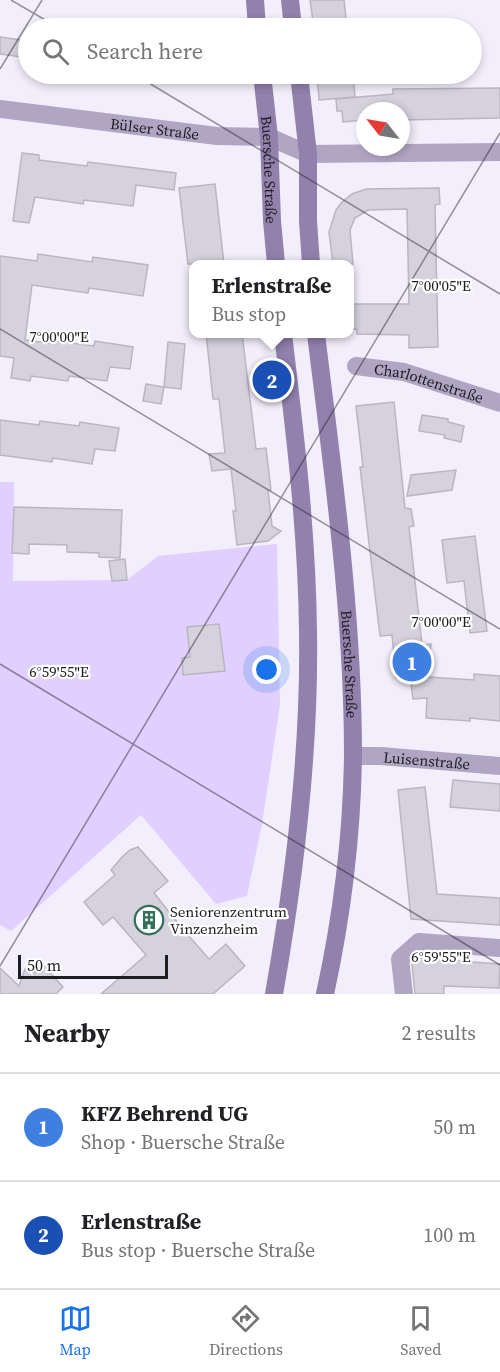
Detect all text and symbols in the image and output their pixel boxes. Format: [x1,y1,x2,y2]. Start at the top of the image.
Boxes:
search box [18,18,482,84]
icon: search [39,35,72,68]
text: Search here [87,36,203,66]
north arrow [356,102,410,156]
street label: Bülser Straße [109,112,201,144]
street label: Buersche Straße [256,114,283,224]
popup [189,260,354,338]
text: Erlenstraße [211,270,332,300]
text: 7°00'05"E [411,275,471,296]
text: Bus stop [211,300,286,328]
text: 7°00'00"E [29,326,89,347]
pin: 2 [252,358,292,403]
street label: Charlottenstraße [373,358,487,408]
street label: Buersche Straße [336,609,363,719]
text: 7°00'00"E [411,611,471,632]
pin: 1 [392,640,432,684]
your location [252,655,281,684]
text: 6°59'55"E [29,661,89,682]
street label: Luisenstraße [383,746,471,774]
place label: Seniorenzentrum Vinzenzheim [170,901,288,939]
building icon: Seniorenzentrum Vinzenzheim [133,904,165,936]
text: 6°59'55"E [411,946,471,967]
scale bar [18,952,168,980]
text: 50 m [27,954,61,976]
text: Nearby [24,1015,110,1051]
text: 2 results [401,1019,476,1047]
text: KFZ Behrend UG [81,1098,248,1128]
text: 1 [38,1113,49,1141]
text: 50 m [433,1113,476,1141]
text: Shop · Buersche Straße [81,1128,285,1156]
text: Erlenstraße [81,1206,201,1236]
text: 2 [38,1221,49,1249]
text: 100 m [423,1221,476,1249]
text: Bus stop · Buersche Straße [81,1236,315,1264]
tab: Map [59,1302,92,1360]
tab: Directions [209,1302,283,1360]
tab: Saved [400,1302,441,1360]

